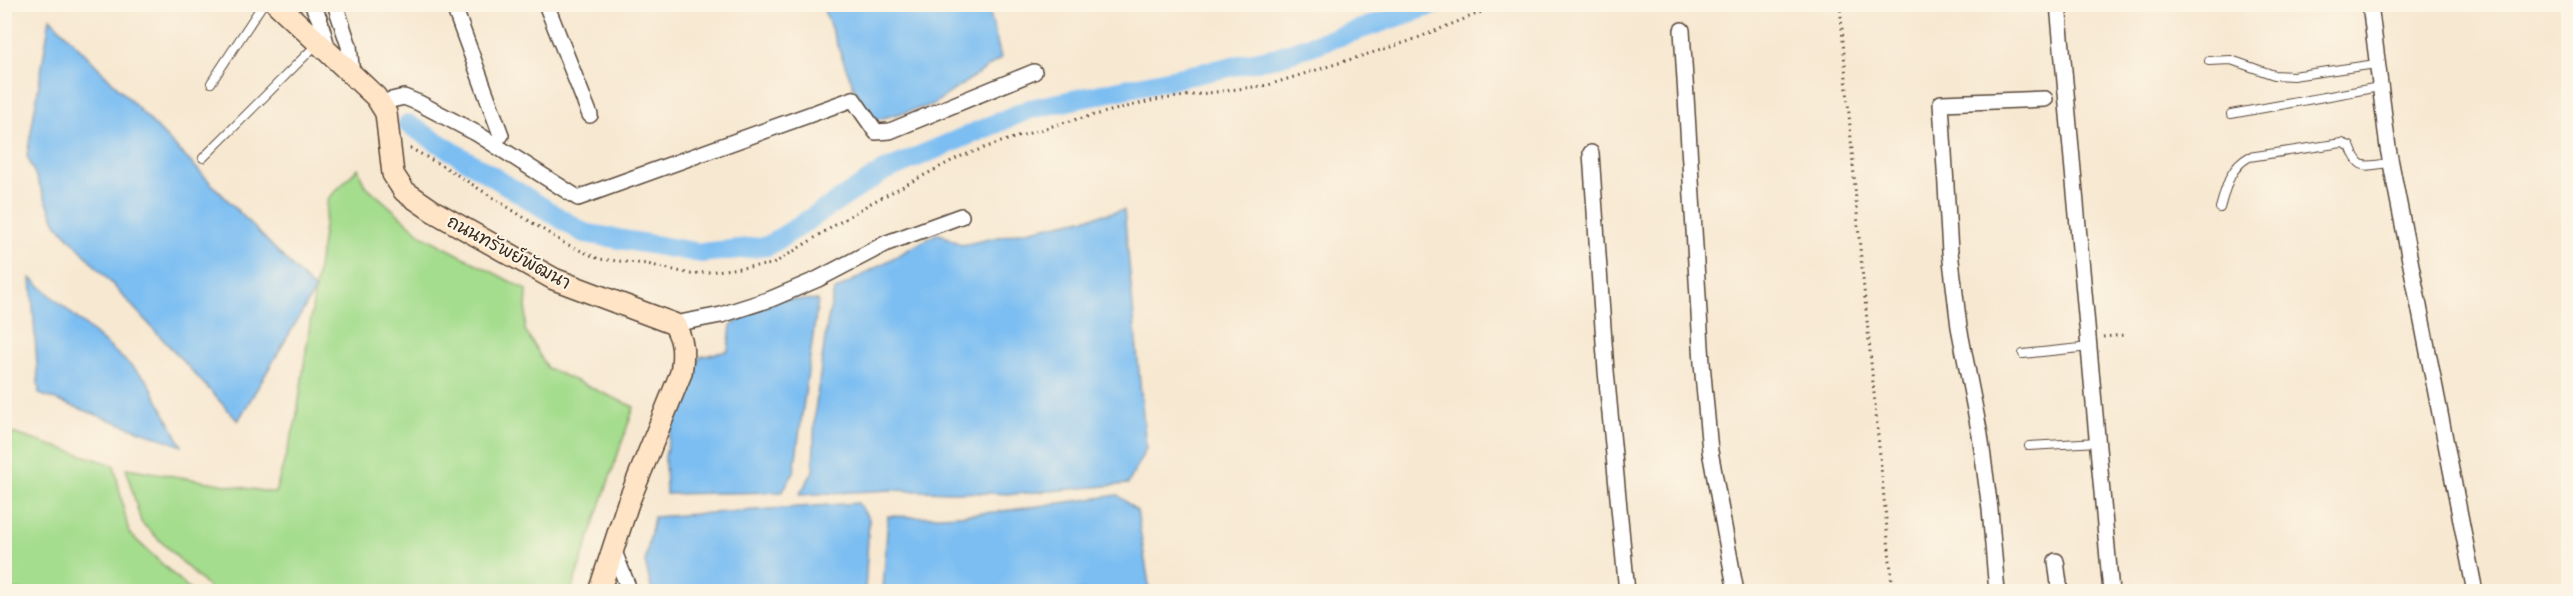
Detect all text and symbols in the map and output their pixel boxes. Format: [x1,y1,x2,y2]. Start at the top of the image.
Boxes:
street label: ถนนทรัพย์พัฒนา [441,208,575,298]

